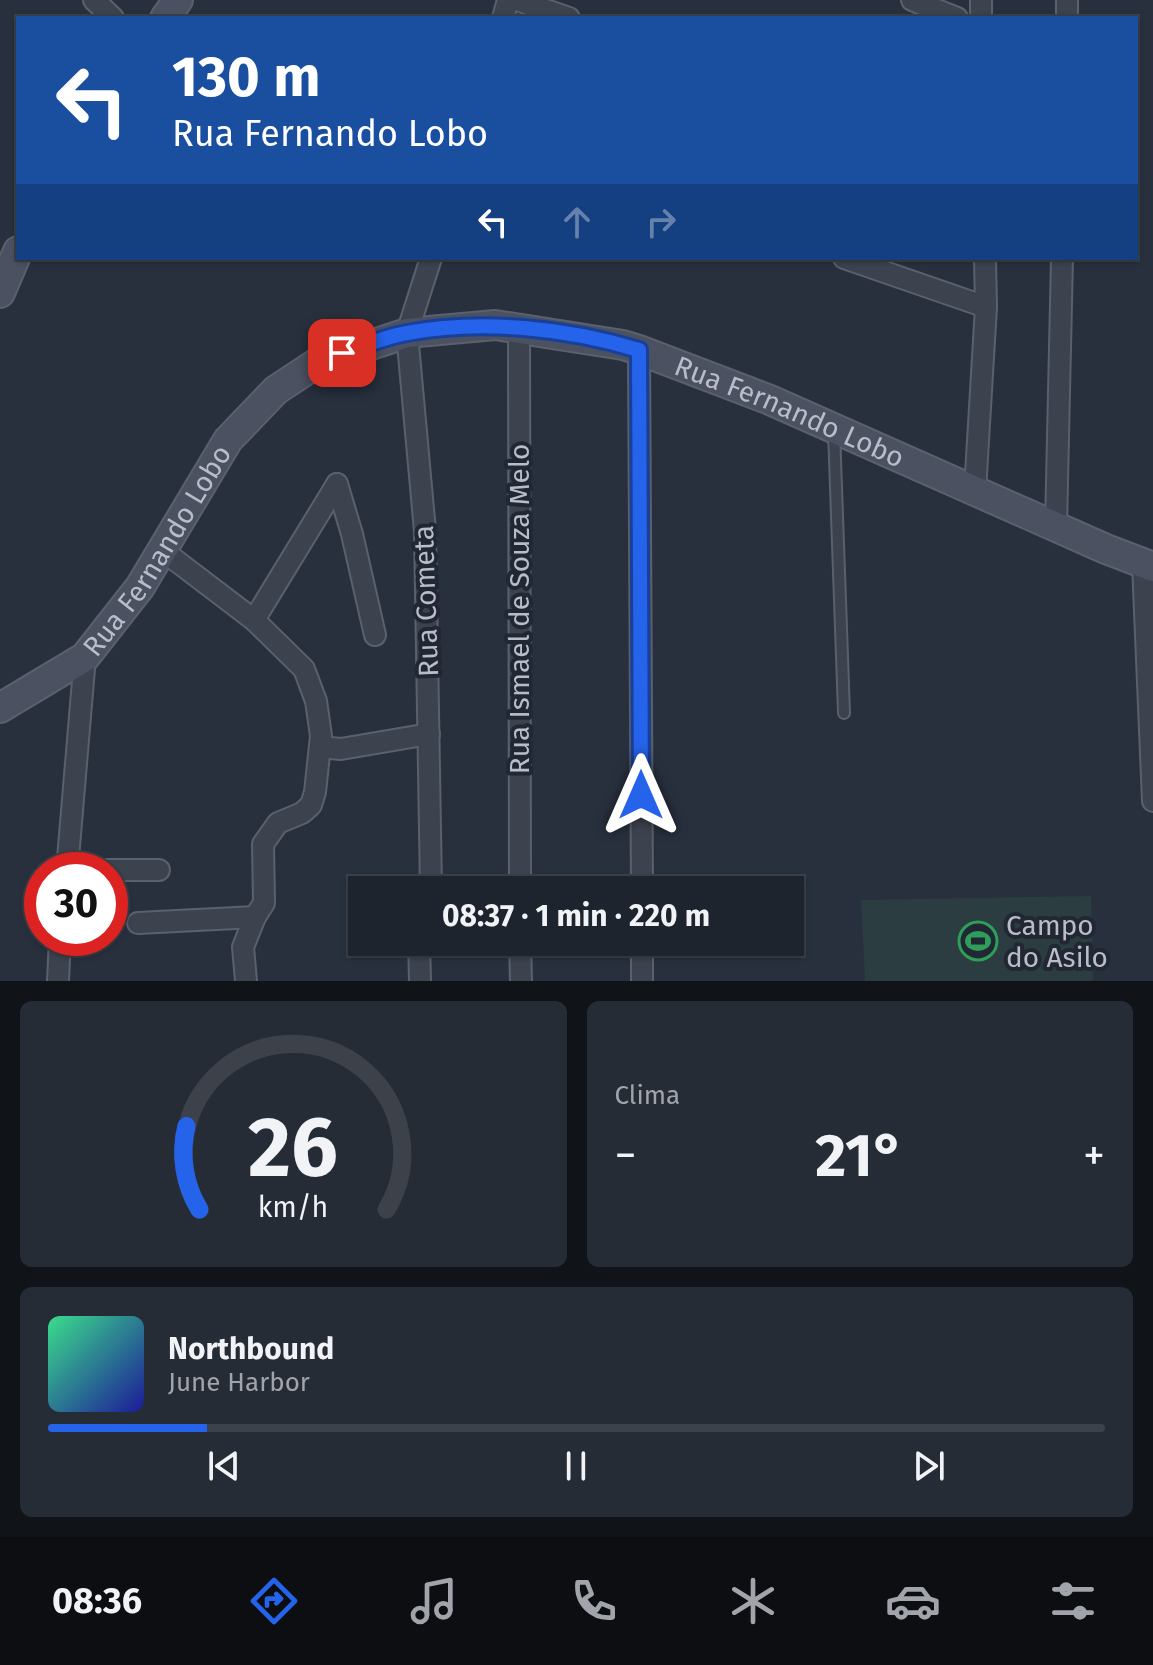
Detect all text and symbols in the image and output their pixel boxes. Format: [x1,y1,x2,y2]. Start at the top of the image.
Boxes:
text: 130 m [172,44,320,111]
icon: left [40,48,144,152]
text: Rua Fernando Lobo [172,112,488,156]
icon: left [471,200,515,244]
icon: ahead [555,200,599,244]
icon: right [639,200,683,244]
pin [308,319,376,387]
icon: arrive [320,331,364,375]
street label: Rua Fernando Lobo [670,349,910,474]
street label: Rua Fernando Lobo [76,439,238,663]
street label: Rua Ismael de Souza Melo [503,444,536,774]
street label: Rua Cometa [407,525,445,677]
position arrow [599,753,683,837]
speed limit sign: 30 [24,852,128,956]
text: 08:37 · 1 min · 220 m [442,898,710,934]
place label: Campo do Asilo [1006,909,1108,974]
sports icon: Campo do Asilo [957,920,999,962]
text: Clima [615,1080,680,1111]
text: 26 [248,1098,338,1198]
text: 21° [815,1120,904,1192]
text: − [615,1129,637,1182]
text: + [1083,1129,1105,1182]
text: km/h [258,1190,329,1225]
text: Northbound [168,1331,334,1367]
text: June Harbor [168,1367,310,1398]
icon: previous [202,1444,246,1488]
icon: pause [554,1444,598,1488]
icon: next [907,1444,951,1488]
icon: directions [246,1573,302,1629]
icon: music [406,1573,462,1629]
icon: phone [566,1573,622,1629]
icon: climate [725,1573,781,1629]
icon: car [885,1573,941,1629]
icon: filters [1045,1573,1101,1629]
text: 08:36 [52,1579,142,1623]

